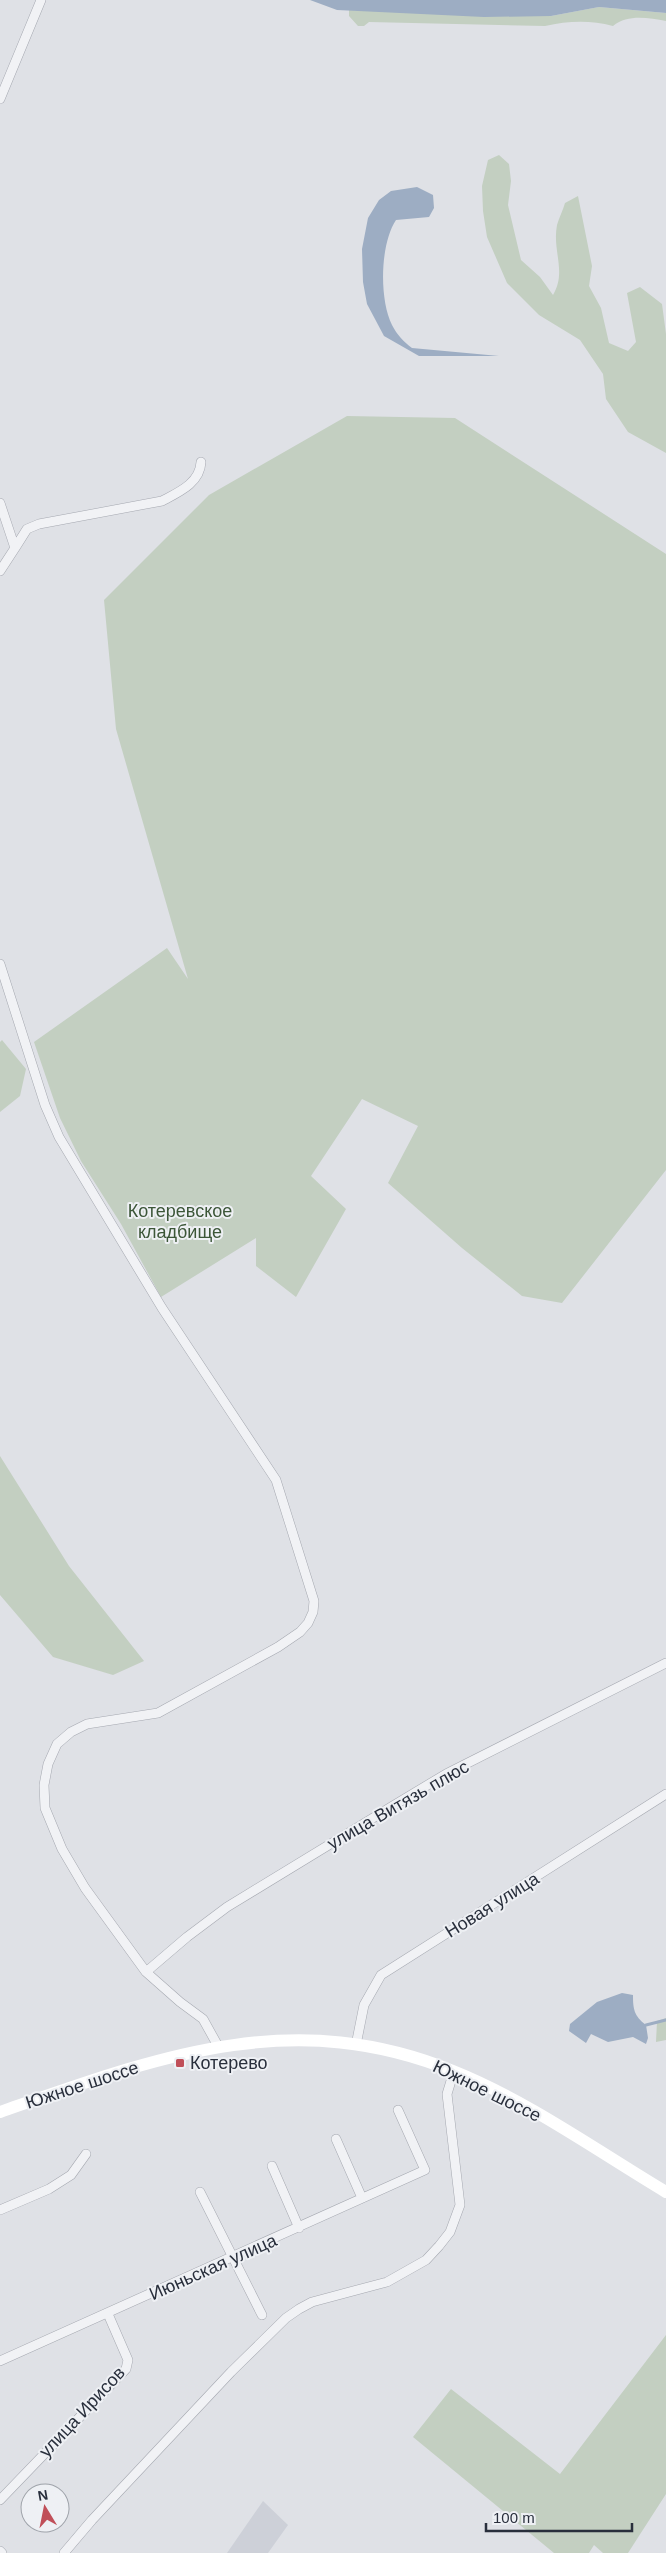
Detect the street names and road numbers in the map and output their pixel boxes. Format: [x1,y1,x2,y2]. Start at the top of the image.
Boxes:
street label: улица Витязь плюс [324,1756,472,1854]
street label: Новая улица [441,1868,543,1942]
street label: Южное шоссе [430,2056,544,2126]
street label: Южное шоссе [23,2057,141,2113]
street label: Июньская улица [146,2230,281,2304]
street label: улица Ирисов [35,2363,129,2461]

